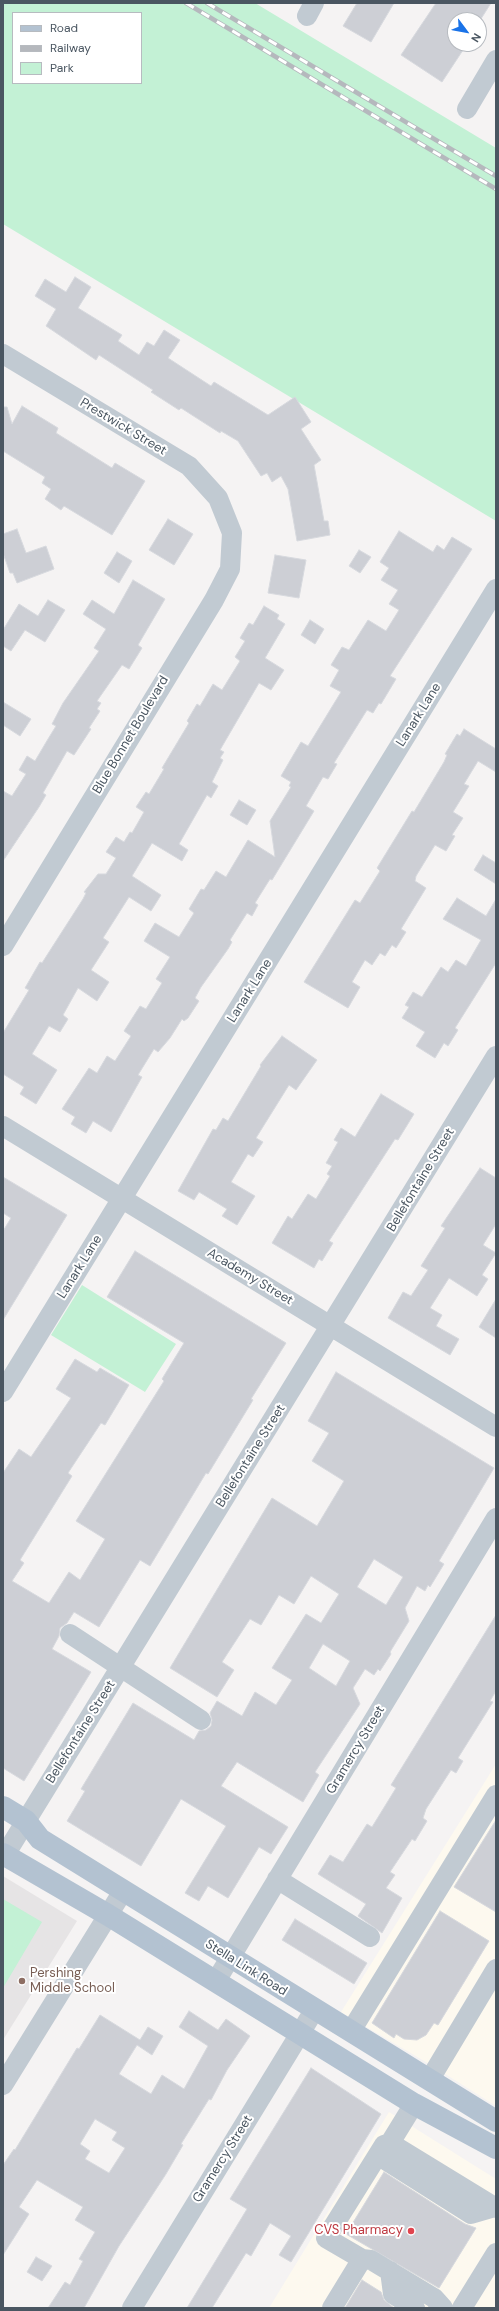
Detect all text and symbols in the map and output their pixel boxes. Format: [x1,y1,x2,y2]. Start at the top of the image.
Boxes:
legend [12,12,142,84]
north arrow [447,12,487,52]
text: Road [50,20,78,36]
text: N [468,31,484,45]
text: Railway [50,40,91,56]
text: Park [50,60,74,76]
street label: Prestwick Street [77,395,169,459]
street label: Blue Bonnet Boulevard [90,673,172,797]
street label: Lanark Lane [393,680,445,750]
street label: Lanark Lane [224,956,276,1026]
street label: Bellefontaine Street [384,1125,458,1235]
street label: Lanark Lane [54,1232,106,1302]
street label: Academy Street [204,1245,296,1309]
street label: Bellefontaine Street [213,1402,289,1510]
street label: Bellefontaine Street [43,1678,119,1786]
street label: Gramercy Street [324,1703,388,1797]
street label: Stella Link Road [202,1937,290,1999]
place label: Pershing Middle School [30,1966,115,1997]
marker: Pershing Middle School [17,1976,27,1986]
street label: Gramercy Street [190,2112,256,2206]
place label: CVS Pharmacy [314,2223,403,2239]
marker: CVS Pharmacy [406,2226,416,2236]

